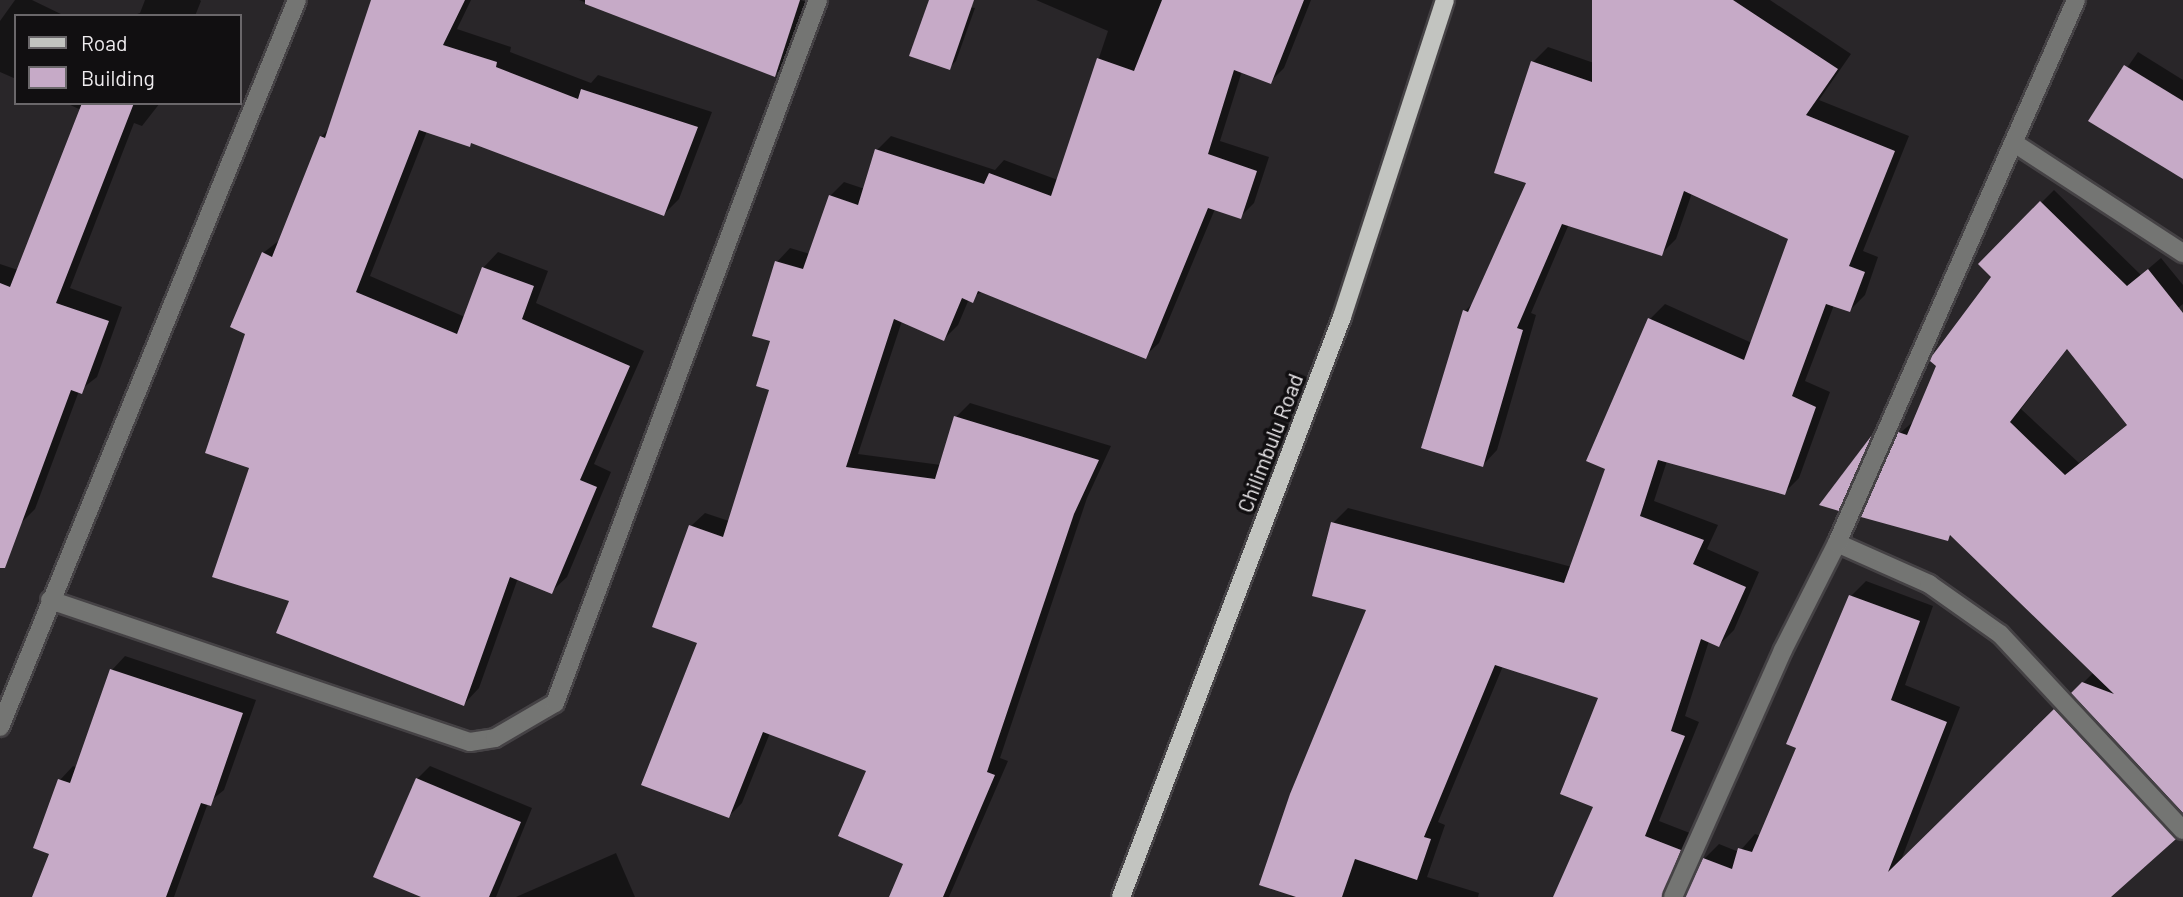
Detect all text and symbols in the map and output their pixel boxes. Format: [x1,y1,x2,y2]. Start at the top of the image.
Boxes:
legend [14,14,242,105]
text: Road [81,30,127,55]
text: Building [81,65,155,90]
street label: Chilimbulu Road [1232,370,1308,516]

